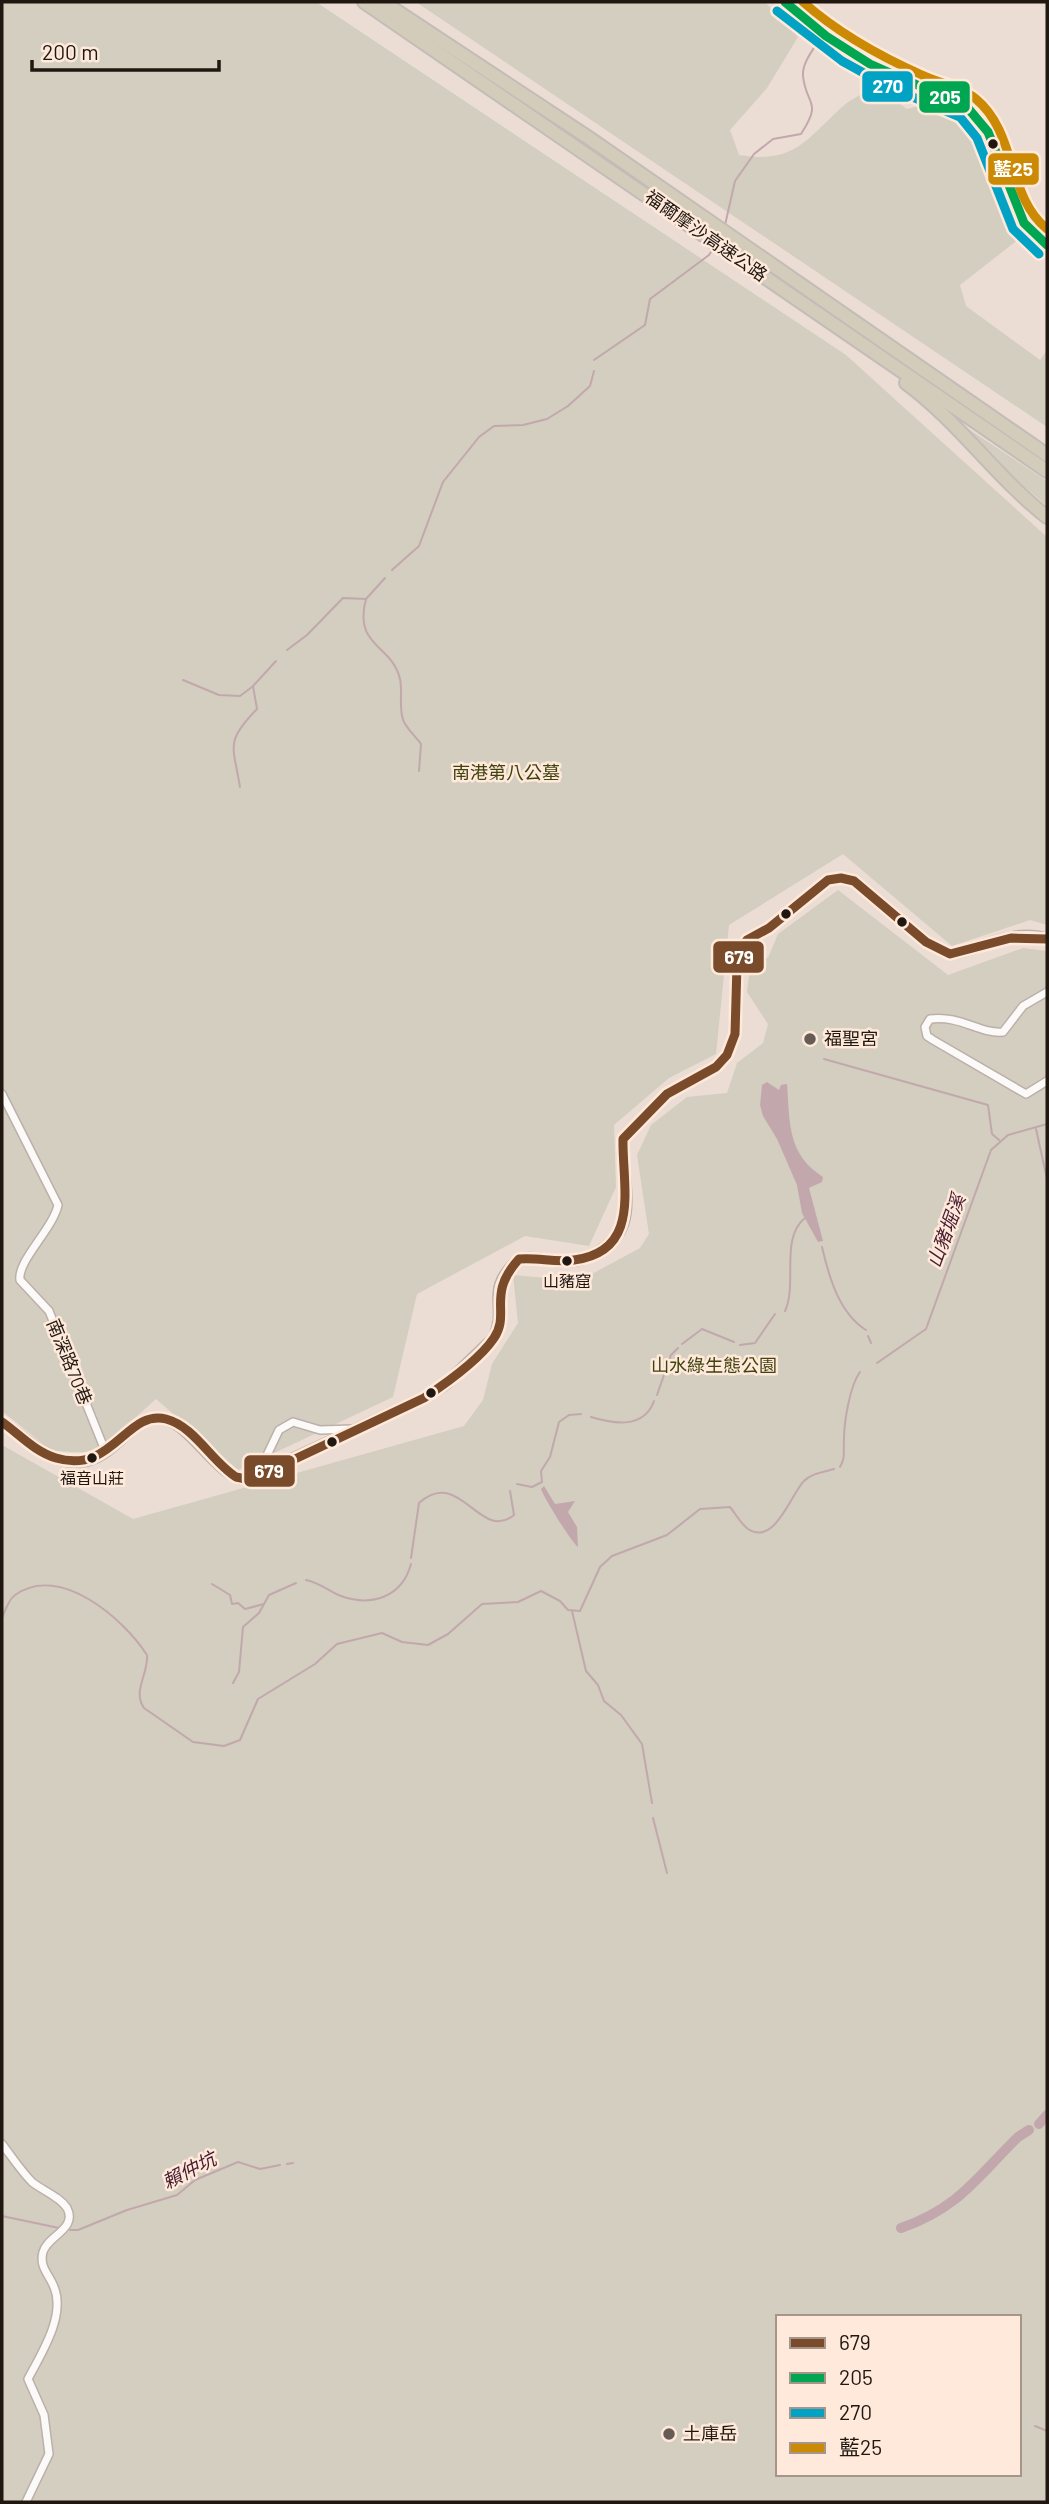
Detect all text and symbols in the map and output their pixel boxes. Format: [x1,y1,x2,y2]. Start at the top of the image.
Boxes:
scale bar [32,28,219,72]
text: 200 m [42,39,99,64]
line badge: 270 [861,70,914,103]
text: 270 [873,74,903,97]
line badge: 205 [918,80,971,114]
text: 205 [929,85,961,108]
unlabelled marker [986,137,1000,151]
line badge: 藍25 [987,152,1040,186]
text: 藍25 [993,157,1033,180]
street label: 福爾摩沙高速公路 [641,185,772,285]
park label: 南港第八公墓 [452,761,560,783]
unlabelled marker [779,907,793,921]
unlabelled marker [895,915,909,929]
line badge: 679 [712,940,765,974]
text: 679 [724,945,754,968]
place label: 福聖宮 [824,1027,878,1049]
marker: 福聖宮 [802,1031,818,1047]
water label: 山豬堀溪 [922,1188,970,1270]
marker: 山豬窟 [560,1254,574,1268]
place label: 山豬窟 [543,1271,591,1290]
street label: 南深路70巷 [43,1315,97,1408]
park label: 山水綠生態公園 [651,1354,777,1376]
unlabelled marker [424,1386,438,1400]
unlabelled marker [325,1435,339,1449]
marker: 福音山莊 [85,1451,99,1465]
line badge: 679 [243,1454,296,1488]
text: 679 [254,1459,284,1482]
place label: 福音山莊 [60,1468,124,1487]
water label: 賴仲坑 [158,2145,222,2193]
legend [776,2315,1021,2476]
text: 679 [839,2329,871,2354]
text: 205 [839,2364,873,2389]
text: 270 [839,2399,872,2424]
place label: 土庫岳 [683,2422,737,2444]
marker: 土庫岳 [661,2426,677,2442]
text: 藍25 [839,2434,882,2459]

